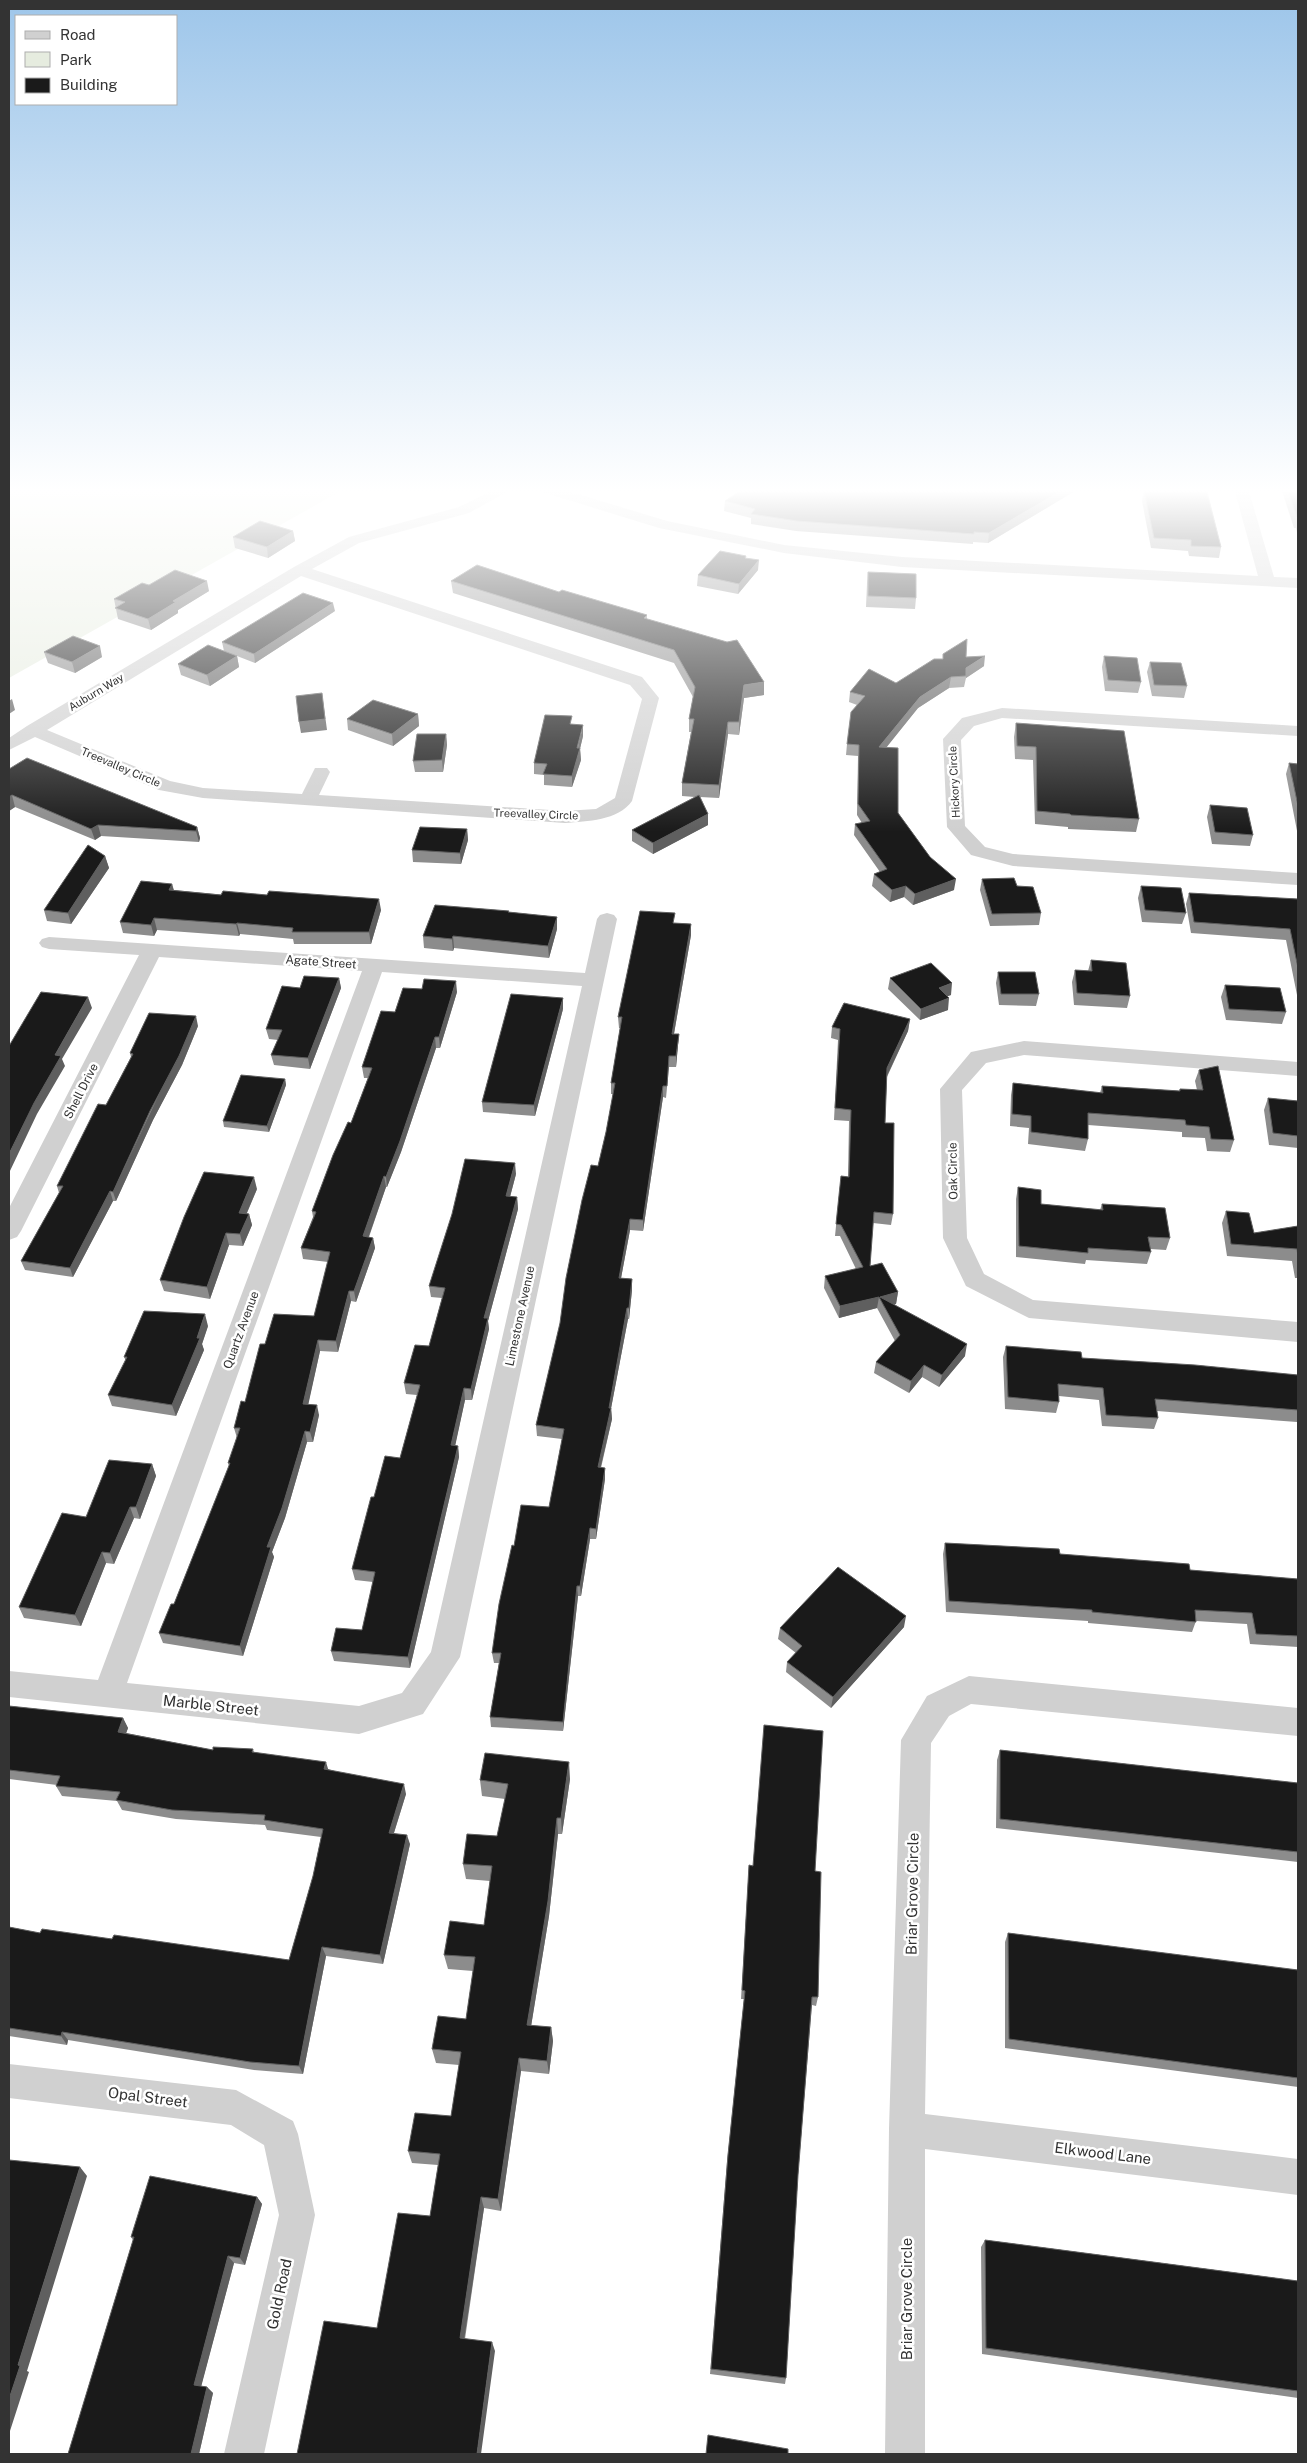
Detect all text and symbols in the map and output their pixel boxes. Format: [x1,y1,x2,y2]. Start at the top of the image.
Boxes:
legend [15,15,178,105]
text: Road [60,26,96,43]
text: Park [60,51,92,68]
text: Building [60,76,118,93]
street label: Auburn Way [66,671,126,713]
street label: Treevalley Circle [80,745,162,789]
street label: Hickory Circle [946,746,962,818]
street label: Treevalley Circle [493,807,579,821]
street label: Agate Street [285,953,357,971]
street label: Shell Drive [61,1061,101,1121]
street label: Oak Circle [945,1142,961,1200]
street label: Limestone Avenue [503,1264,538,1367]
street label: Quartz Avenue [220,1289,262,1371]
street label: Marble Street [162,1692,260,1719]
street label: Briar Grove Circle [902,1833,922,1955]
street label: Opal Street [107,2084,189,2110]
street label: Elkwood Lane [1054,2139,1152,2167]
street label: Briar Grove Circle [898,2238,915,2360]
street label: Gold Road [263,2257,295,2331]

